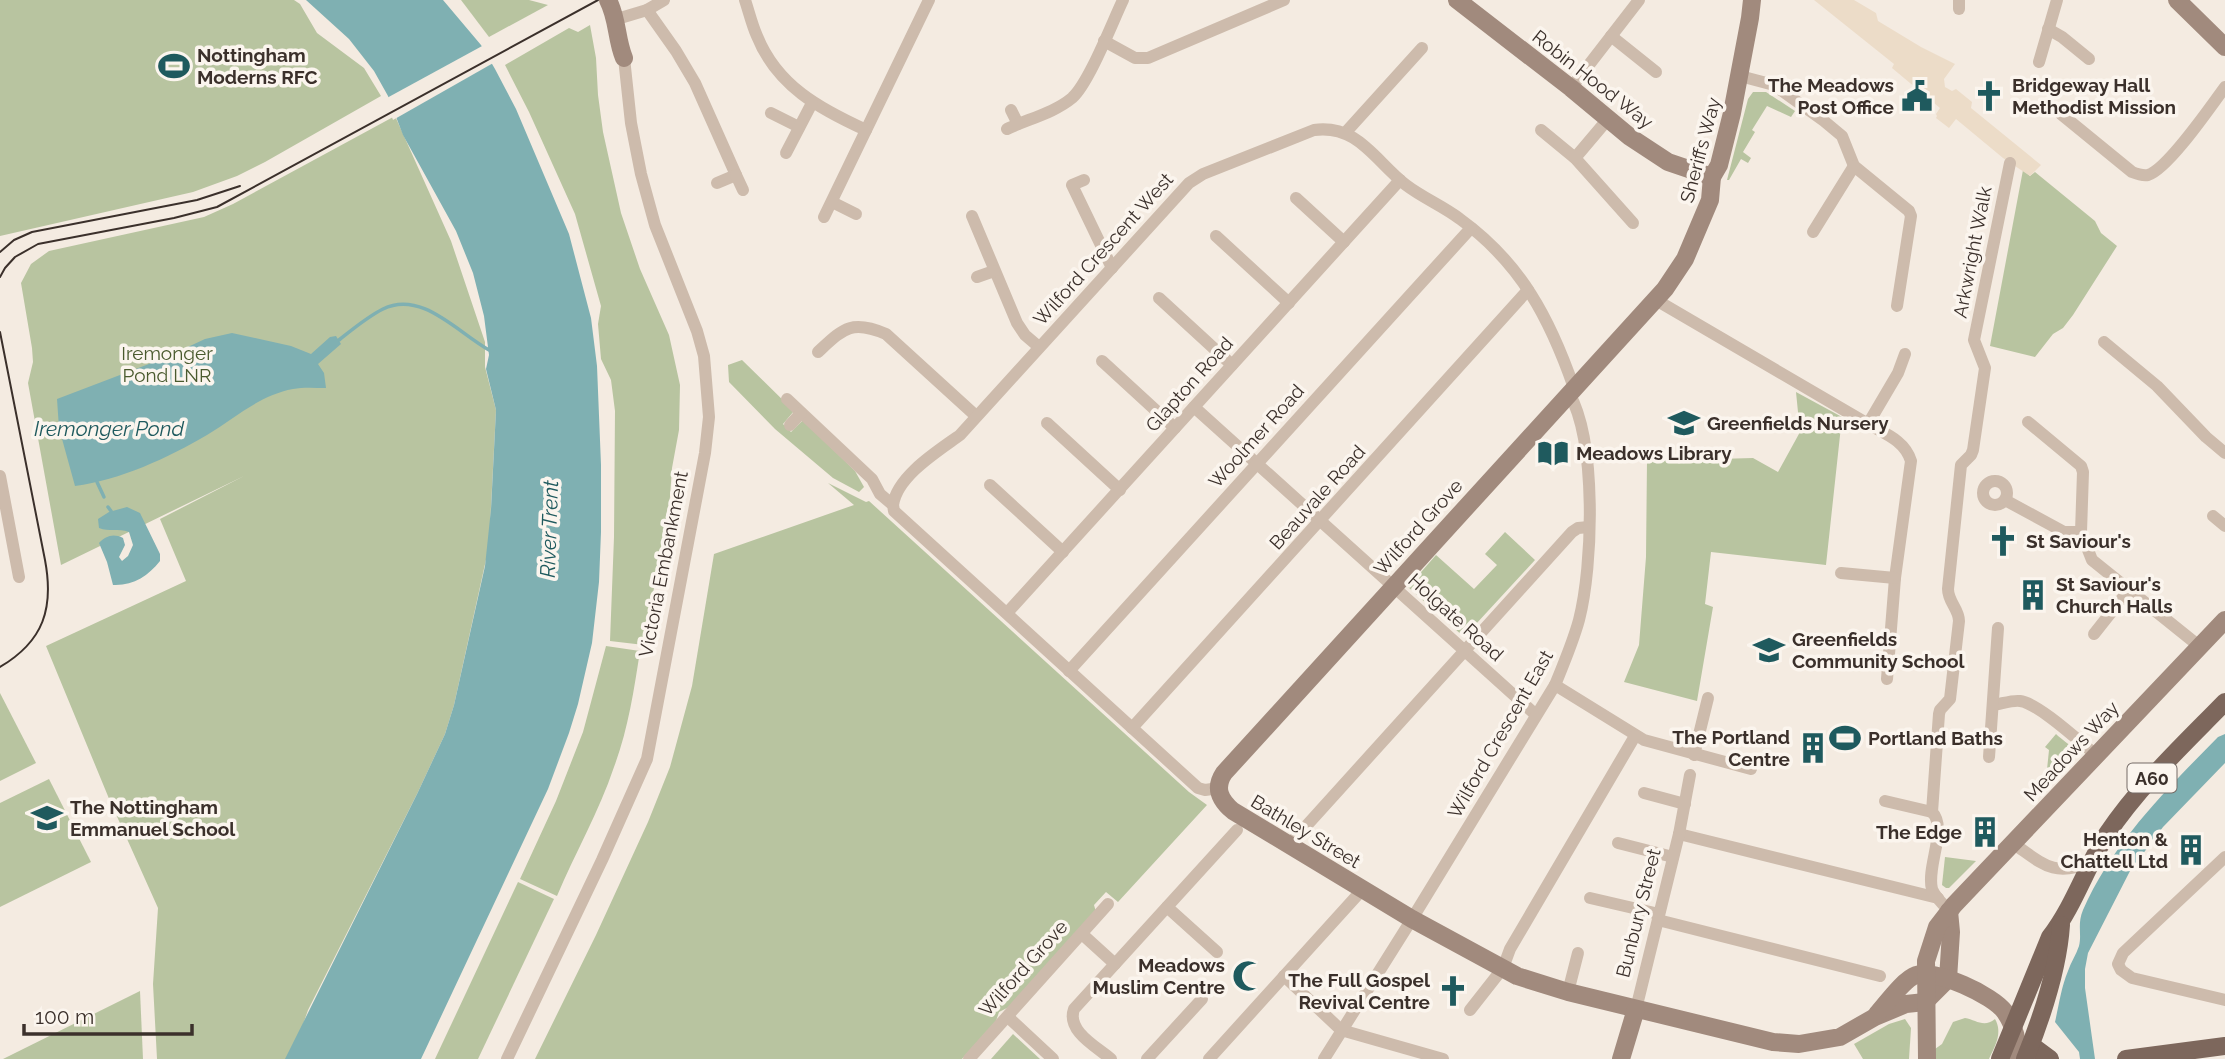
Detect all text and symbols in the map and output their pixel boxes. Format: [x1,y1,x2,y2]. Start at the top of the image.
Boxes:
street label: Robin Hood Way [1528,25,1658,133]
place label: Nottingham Moderns RFC [197,44,318,88]
sports icon: Nottingham Moderns RFC [157,49,191,83]
place label: The Meadows Post Office [1768,74,1894,118]
place label: Bridgeway Hall Methodist Mission [2012,74,2176,118]
public building icon: The Meadows Post Office [1900,79,1934,113]
church icon: Bridgeway Hall Methodist Mission [1972,79,2006,113]
street label: Sheriffs Way [1675,95,1725,205]
street label: Wilford Crescent West [1029,168,1178,330]
street label: Arkwright Walk [1948,184,1996,320]
street label: Glapton Road [1141,332,1237,436]
park label: Iremonger Pond LNR [121,342,213,386]
street label: Woolmer Road [1204,380,1308,492]
school or university icon: Greenfields Nursery [1667,406,1701,440]
place label: Greenfields Nursery [1707,412,1889,434]
water label: Iremonger Pond [34,416,184,441]
library icon: Meadows Library [1536,436,1570,470]
street label: Beauvale Road [1265,440,1369,554]
place label: Meadows Library [1576,442,1732,464]
street label: Victoria Embankment [634,468,692,659]
street label: Wilford Grove [1369,475,1467,579]
water label: River Trent [535,480,563,578]
church icon: St Saviour's [1986,524,2020,558]
place label: St Saviour's [2026,530,2131,552]
street label: Holgate Road [1404,569,1508,665]
place label: St Saviour's Church Halls [2056,573,2173,617]
building icon: St Saviour's Church Halls [2016,578,2050,612]
place label: Greenfields Community School [1792,628,1966,672]
school or university icon: Greenfields Community School [1752,633,1786,667]
street label: Wilford Crescent East [1443,646,1557,822]
street label: Meadows Way [2019,696,2123,806]
sports icon: Portland Baths [1828,721,1862,755]
place label: The Portland Centre [1672,726,1790,770]
place label: Portland Baths [1868,727,2003,749]
building icon: The Portland Centre [1796,731,1830,765]
road number: A60 [2128,764,2176,792]
street label: Bathley Street [1247,790,1365,873]
place label: The Nottingham Emmanuel School [70,796,236,840]
school or university icon: The Nottingham Emmanuel School [30,801,64,835]
building icon: The Edge [1968,815,2002,849]
place label: The Edge [1876,821,1962,843]
place label: Henton & Chattell Ltd [2061,828,2168,872]
building icon: Henton & Chattell Ltd [2174,833,2208,867]
street label: Bunbury Street [1611,846,1665,980]
street label: Wilford Grove [974,916,1072,1020]
place label: Meadows Muslim Centre [1093,954,1225,998]
mosque icon: Meadows Muslim Centre [1231,959,1265,993]
place label: The Full Gospel Revival Centre [1288,969,1431,1013]
church icon: The Full Gospel Revival Centre [1436,974,1470,1008]
scale bar [24,992,192,1036]
text: 100 m [35,1004,94,1029]

